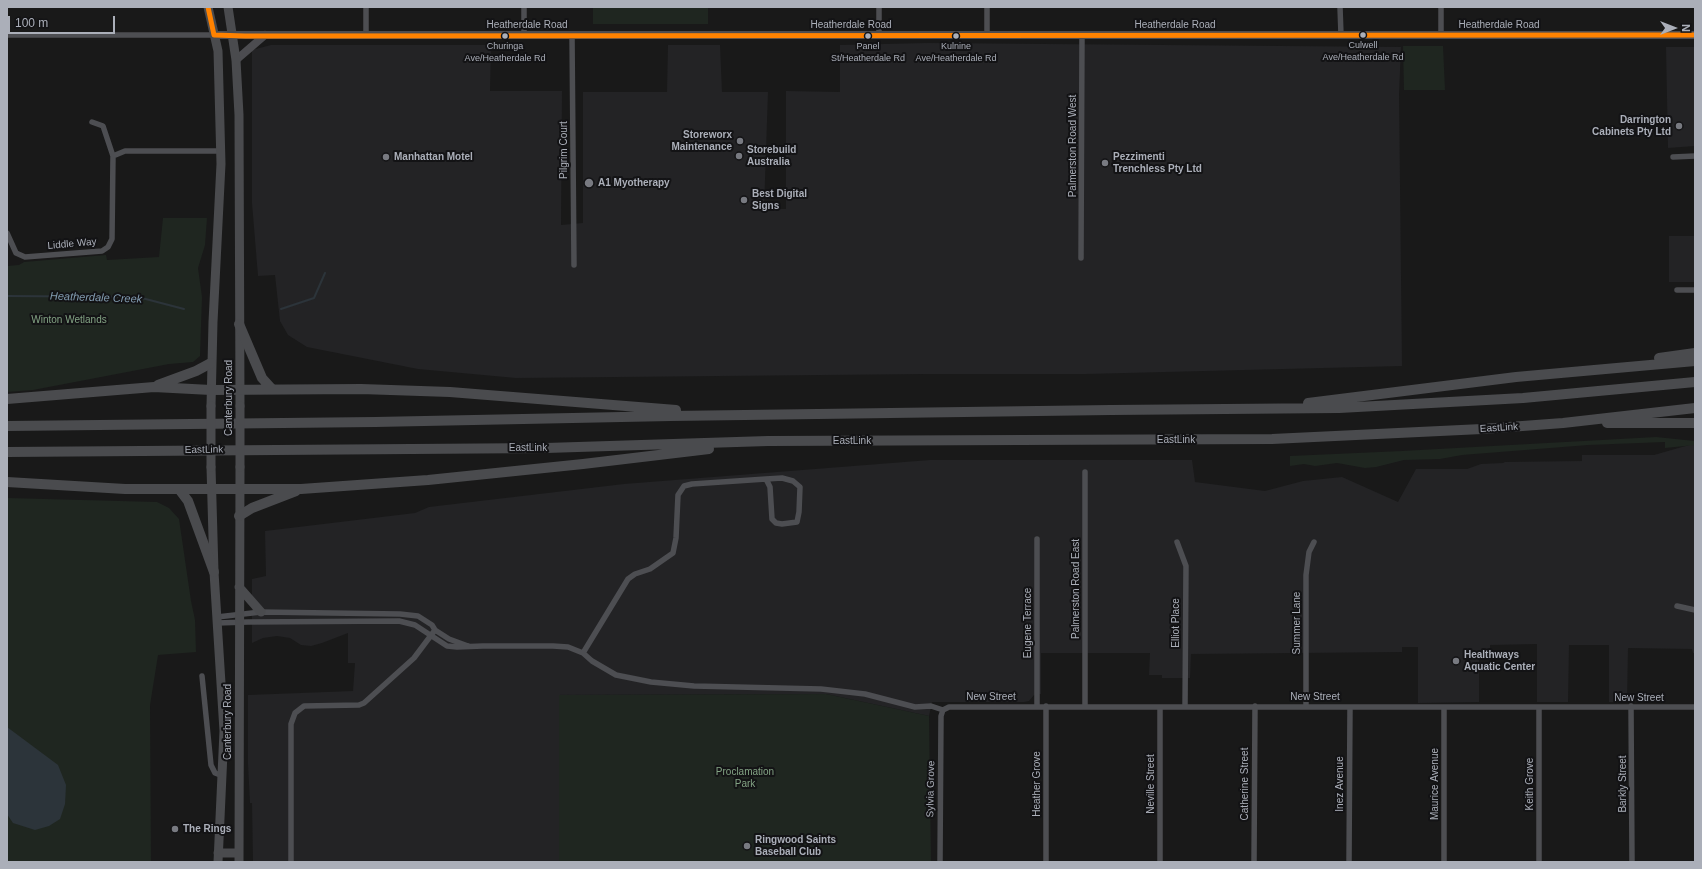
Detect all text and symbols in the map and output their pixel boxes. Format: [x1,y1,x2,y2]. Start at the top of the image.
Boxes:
scale bar [10,8,117,34]
north arrow [1654,8,1694,48]
text: 100 m [15,16,48,30]
street label: Heatherdale Road [486,19,568,31]
street label: Heatherdale Road [810,19,892,31]
street label: Heatherdale Road [1134,19,1216,31]
street label: Heatherdale Road [1458,19,1540,31]
text: N [1680,24,1692,32]
marker: Culwell Ave/Heatherdale Rd [1358,30,1368,40]
marker: Churinga Ave/Heatherdale Rd [500,31,510,41]
marker: Panel St/Heatherdale Rd [863,31,873,41]
marker: Kulnine Ave/Heatherdale Rd [951,31,961,41]
place label: Culwell Ave/Heatherdale Rd [1323,41,1403,62]
place label: Churinga Ave/Heatherdale Rd [465,42,545,63]
place label: Panel St/Heatherdale Rd [831,42,905,63]
place label: Kulnine Ave/Heatherdale Rd [916,42,996,63]
street label: Palmerston Road West [1067,95,1079,197]
place label: Darrington Cabinets Pty Ltd [1592,114,1671,138]
street label: Pilgrim Court [558,121,570,179]
marker: Darrington Cabinets Pty Ltd [1674,121,1684,131]
place label: Storeworx Maintenance [671,129,732,152]
marker: Storeworx Maintenance [735,136,745,146]
place label: Storebuild Australia [747,144,796,168]
place label: Manhattan Motel [394,151,473,163]
marker: Storebuild Australia [734,151,744,161]
place label: Pezzimenti Trenchless Pty Ltd [1113,151,1202,174]
marker: Manhattan Motel [381,152,391,162]
marker: Pezzimenti Trenchless Pty Ltd [1100,158,1110,168]
marker: A1 Myotherapy [583,177,595,189]
place label: A1 Myotherapy [598,177,670,189]
place label: Best Digital Signs [752,188,807,212]
marker: Best Digital Signs [739,195,749,205]
street label: Liddle Way [47,236,97,252]
water label: Heatherdale Creek [50,290,142,306]
park label: Winton Wetlands [31,314,107,326]
street label: Canterbury Road [223,360,235,436]
street label: EastLink [1479,421,1519,435]
street label: EastLink [1157,434,1195,446]
street label: EastLink [833,435,871,447]
street label: EastLink [509,442,547,454]
street label: EastLink [185,444,223,456]
street label: Palmerston Road East [1070,539,1082,639]
street label: Eugene Terrace [1022,588,1034,658]
street label: Summer Lane [1291,592,1303,654]
street label: Elliot Place [1170,598,1182,648]
place label: Healthways Aquatic Center [1464,649,1535,672]
marker: Healthways Aquatic Center [1451,656,1461,666]
street label: Canterbury Road [222,684,234,760]
street label: New Street [966,691,1016,703]
street label: New Street [1290,691,1340,703]
street label: New Street [1614,692,1664,704]
street label: Catherine Street [1239,748,1251,820]
street label: Maurice Avenue [1429,748,1441,820]
street label: Heather Grove [1031,751,1043,817]
street label: Neville Street [1145,754,1157,814]
street label: Barkly Street [1617,755,1629,813]
street label: Inez Avenue [1334,756,1346,812]
street label: Keith Grove [1524,758,1536,810]
street label: Sylvia Grove [925,761,937,817]
park label: Proclamation Park [716,766,774,790]
place label: The Rings [183,823,231,835]
marker: The Rings [170,824,180,834]
place label: Ringwood Saints Baseball Club [755,834,836,858]
marker: Ringwood Saints Baseball Club [742,841,752,851]

